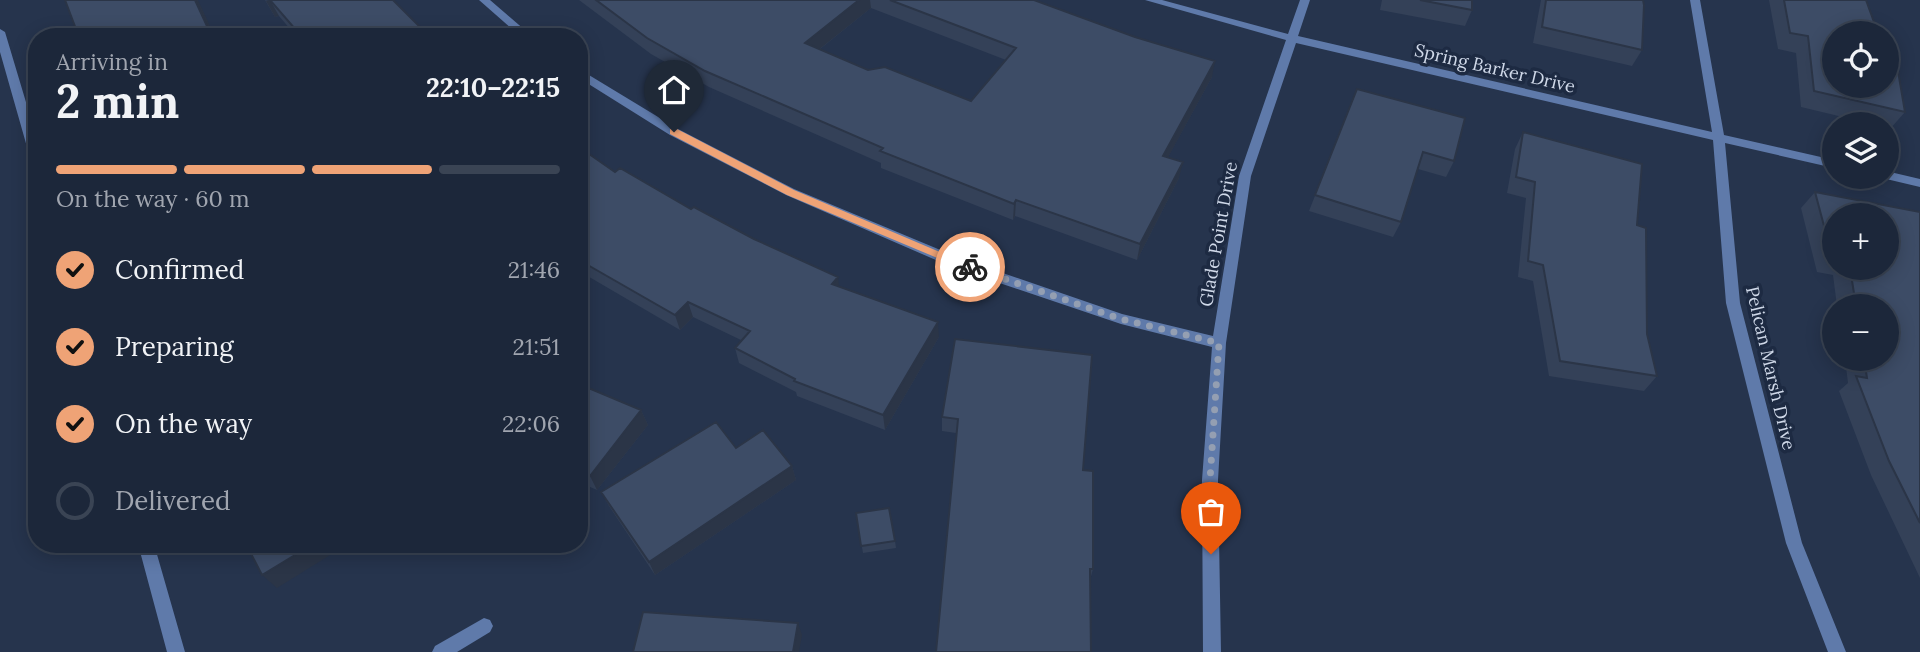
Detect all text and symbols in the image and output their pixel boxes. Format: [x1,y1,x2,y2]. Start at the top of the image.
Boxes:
map controls [1822,21,1899,371]
button: locate [1822,21,1899,98]
street label: Spring Barker Drive [1412,38,1578,98]
text: Arriving in [56,47,168,76]
pin [644,60,704,132]
text: 22:10–22:15 [426,71,560,104]
icon: home [655,71,693,109]
text: 2 min [56,72,179,131]
button: layers [1822,112,1899,189]
street label: Glade Point Drive [1194,159,1242,308]
text: On the way · 60 m [56,184,249,213]
button: + [1822,203,1899,280]
courier [935,232,1005,302]
icon: bike [951,248,989,286]
icon: check [56,251,94,289]
text: Confirmed [115,253,244,286]
text: 21:46 [508,255,560,284]
street label: Pelican Marsh Drive [1741,284,1801,452]
button: − [1822,294,1899,371]
icon: check [56,328,94,366]
text: Preparing [115,330,234,363]
text: 21:51 [513,332,560,361]
icon: check [56,405,94,443]
text: On the way [115,407,252,440]
text: 22:06 [502,409,560,438]
pin [1181,482,1241,554]
text: Delivered [115,484,231,517]
icon: bag [1192,493,1230,531]

